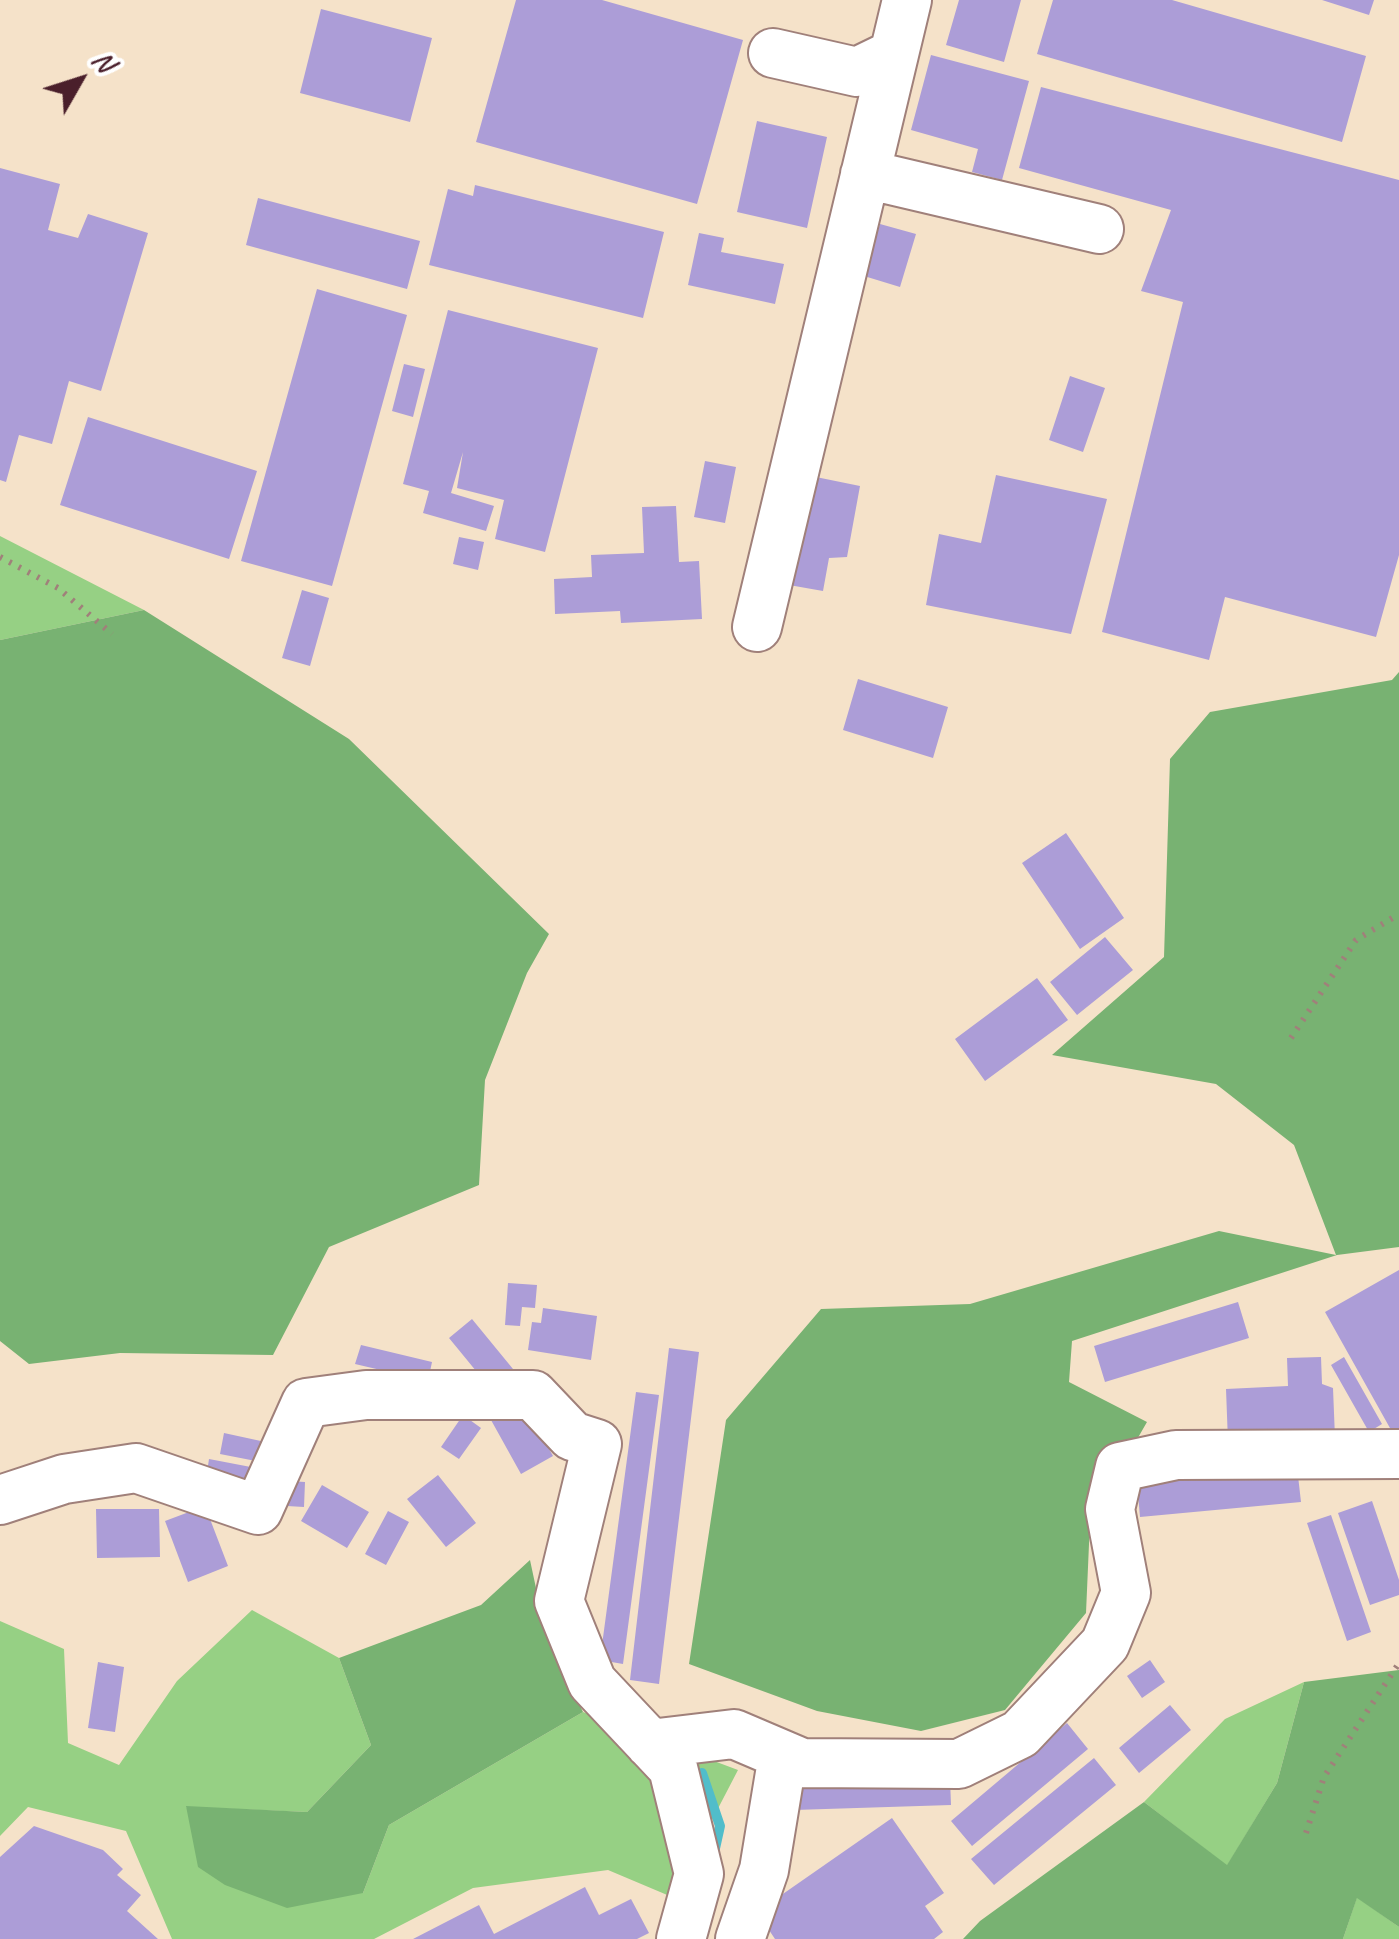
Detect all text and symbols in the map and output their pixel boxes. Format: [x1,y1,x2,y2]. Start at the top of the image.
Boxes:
north arrow [30,30,130,130]
text: N [85,43,123,79]

